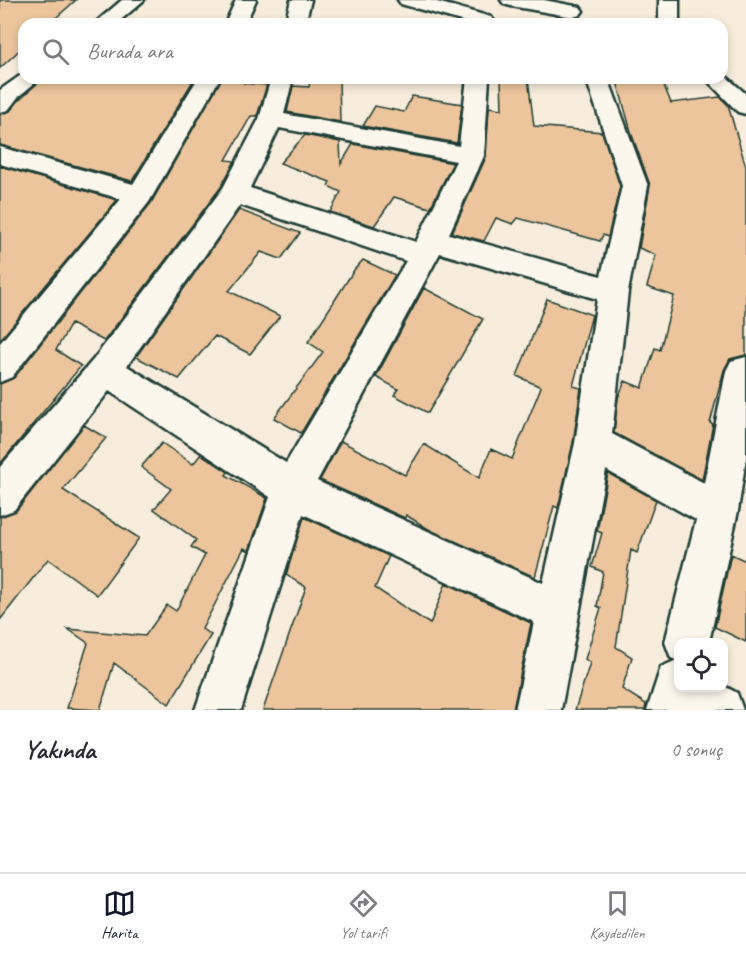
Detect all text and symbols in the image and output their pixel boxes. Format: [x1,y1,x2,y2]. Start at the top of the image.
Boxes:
search box [18,18,728,84]
icon: search [39,35,72,68]
text: Burada ara [87,37,173,65]
map controls [674,638,728,692]
button: locate [674,638,728,692]
text: Yakında [24,733,95,766]
text: 0 sonuç [671,737,722,762]
tab: Harita [101,887,138,943]
tab: Yol tarifi [340,887,387,943]
tab: Kaydedilen [589,887,645,943]

